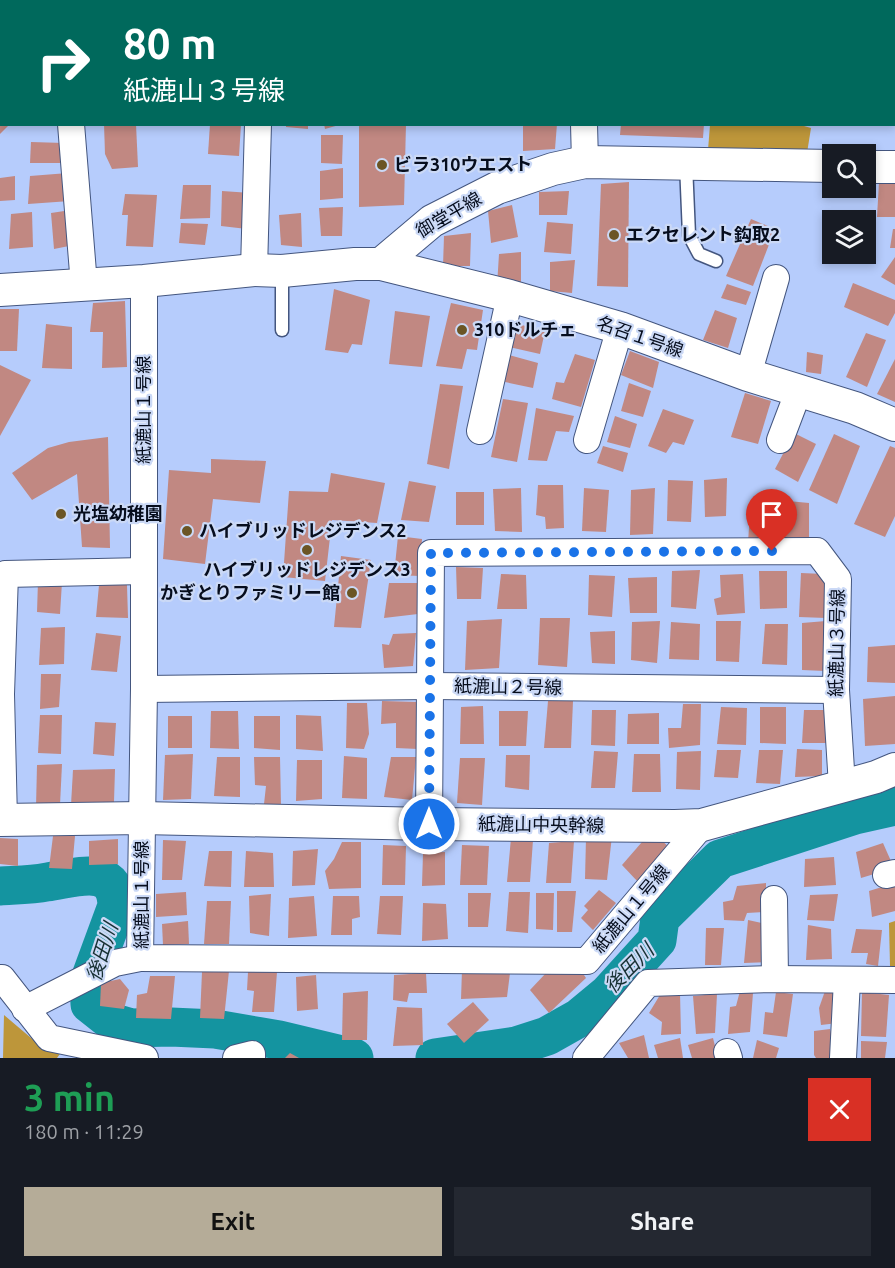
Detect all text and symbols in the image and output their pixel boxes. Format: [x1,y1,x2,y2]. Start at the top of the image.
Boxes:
text: 80 m [123,20,217,67]
icon: right [24,24,102,102]
text: 紙漉山３号線 [123,75,285,105]
map controls [822,144,876,264]
button: search [822,144,876,198]
place label: ビラ310ウエスト [394,154,532,174]
marker: ビラ310ウエスト [375,158,389,172]
street label: 御堂平線 [412,187,485,241]
button: layers [822,210,876,264]
place label: エクセレント鈎取2 [626,224,780,244]
marker: エクセレント鈎取2 [607,228,621,242]
street label: 名召１号線 [595,312,686,360]
place label: 310ドルチェ [474,319,576,339]
marker: 310ドルチェ [455,323,469,337]
street label: 紙漉山１号線 [133,356,153,464]
pin [746,489,797,551]
icon: arrive [755,498,788,531]
place label: 光塩幼稚園 [73,503,163,523]
marker: 光塩幼稚園 [54,507,68,521]
place label: ハイブリッドレジデンス2 [199,520,406,540]
marker: ハイブリッドレジデンス2 [180,524,194,538]
marker: ハイブリッドレジデンス3 [300,543,314,557]
place label: ハイブリッドレジデンス3 [203,559,411,579]
place label: かぎとりファミリー館 [160,582,340,602]
marker: かぎとりファミリー館 [345,586,359,600]
street label: 紙漉山３号線 [825,589,847,697]
street label: 紙漉山２号線 [454,675,562,697]
position arrow [397,792,461,856]
street label: 紙漉山中央幹線 [478,813,604,835]
street label: 紙漉山１号線 [131,841,151,949]
street label: 紙漉山１号線 [588,861,673,956]
water label: 後田川 [81,918,122,984]
water label: 後田川 [599,937,659,997]
text: 3 min [24,1077,115,1118]
button: close [808,1078,871,1141]
text: 180 m · 11:29 [24,1120,144,1143]
button: Exit [24,1187,442,1256]
button: Share [454,1187,871,1256]

